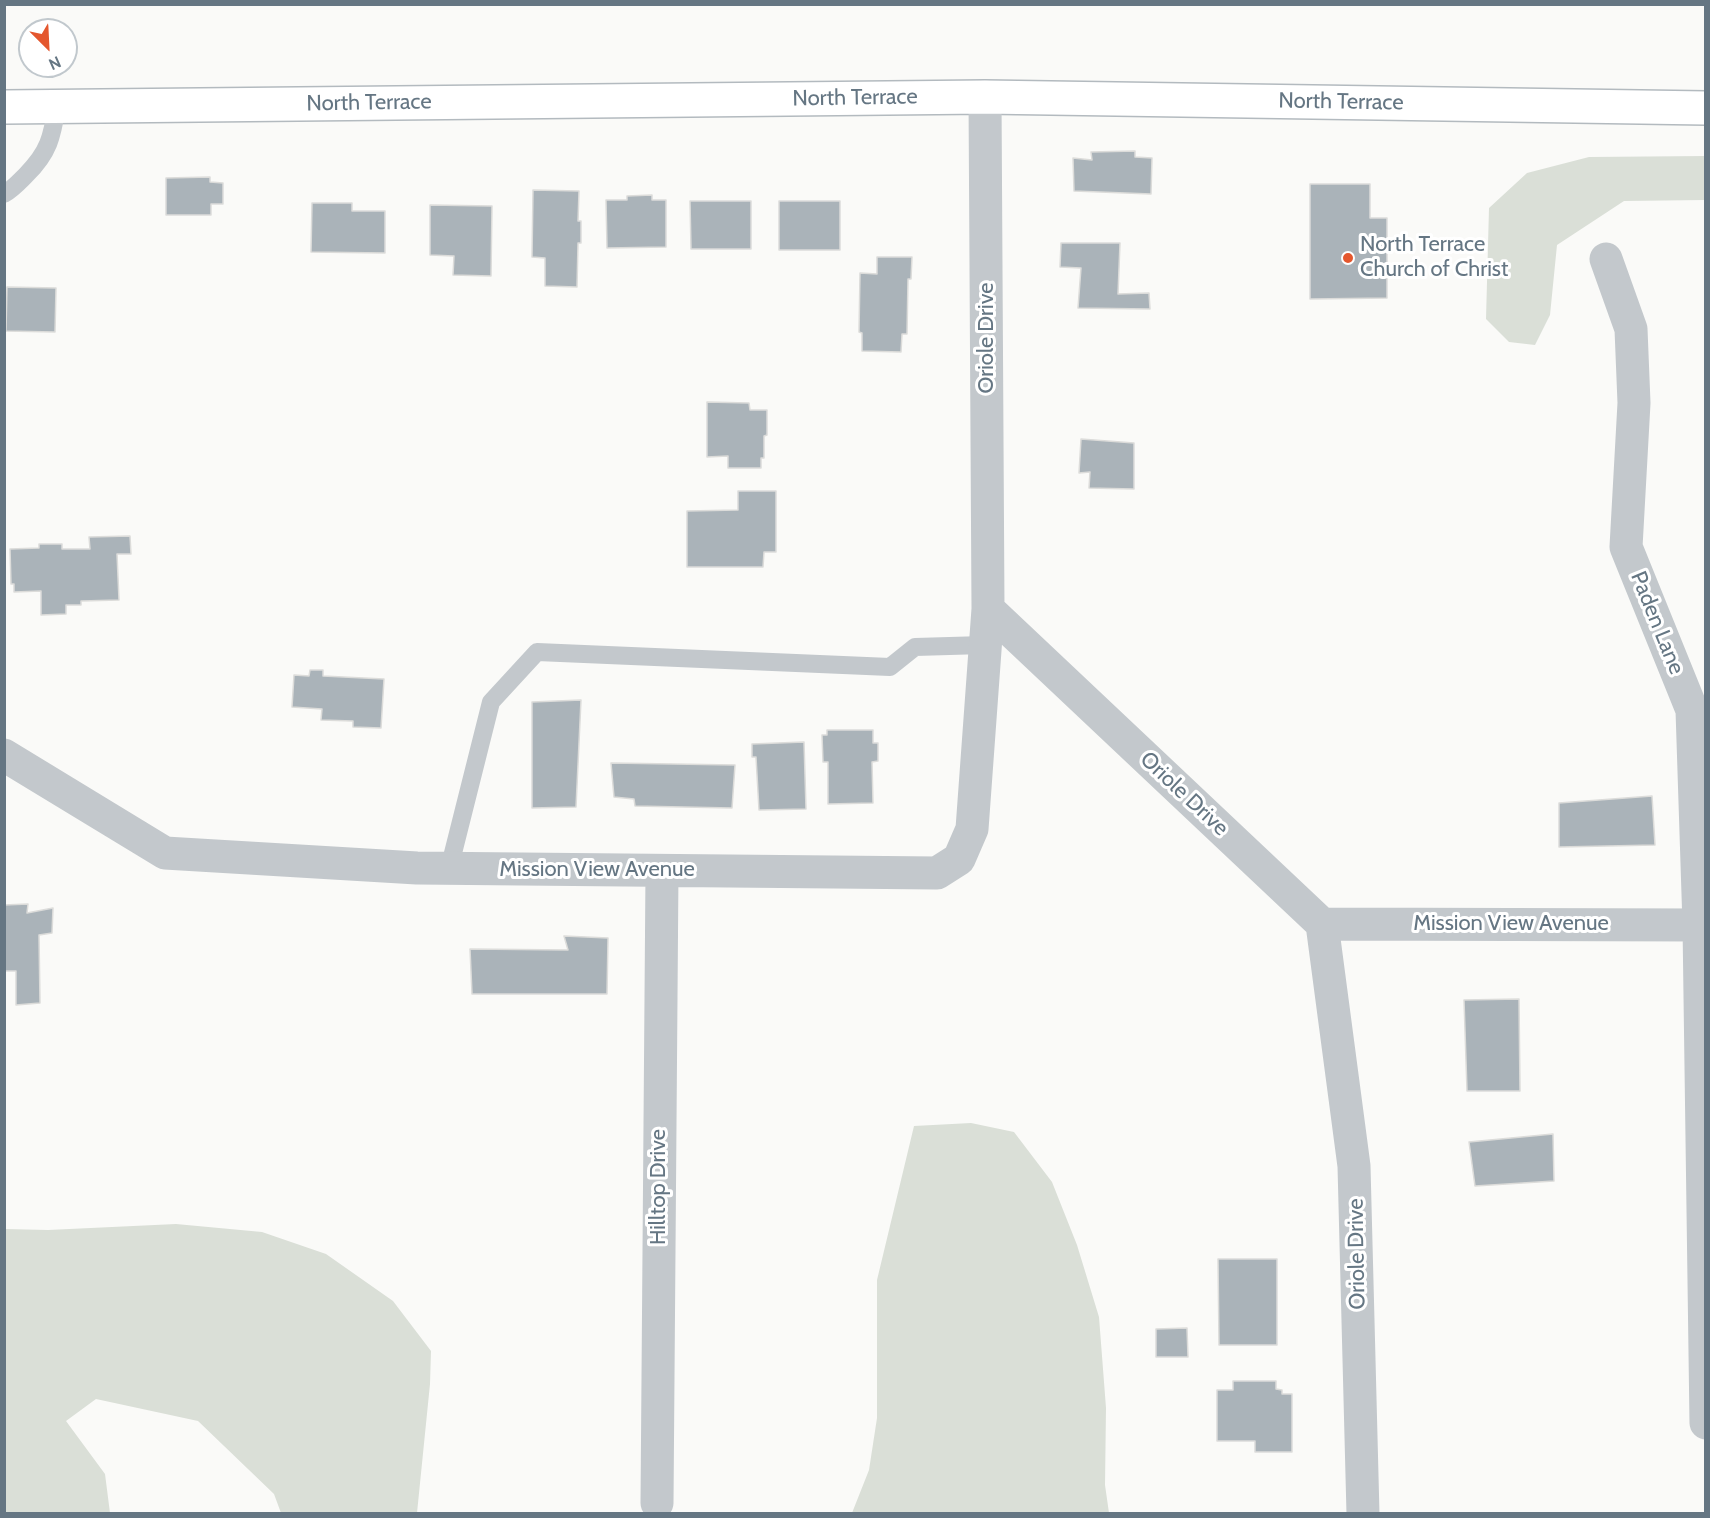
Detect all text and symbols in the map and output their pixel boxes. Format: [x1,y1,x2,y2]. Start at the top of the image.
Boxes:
north arrow [18,18,78,78]
text: N [46,52,64,74]
street label: North Terrace [792,84,918,112]
street label: North Terrace [1278,88,1404,116]
street label: North Terrace [306,89,432,117]
place label: North Terrace Church of Christ [1360,232,1508,284]
marker: North Terrace Church of Christ [1341,251,1355,265]
street label: Oriole Drive [974,282,1000,394]
street label: Paden Lane [1624,568,1690,678]
street label: Oriole Drive [1134,746,1234,842]
street label: Mission View Avenue [499,857,695,883]
street label: Mission View Avenue [1413,911,1609,937]
street label: Hilltop Drive [646,1129,672,1245]
street label: Oriole Drive [1343,1198,1371,1310]

